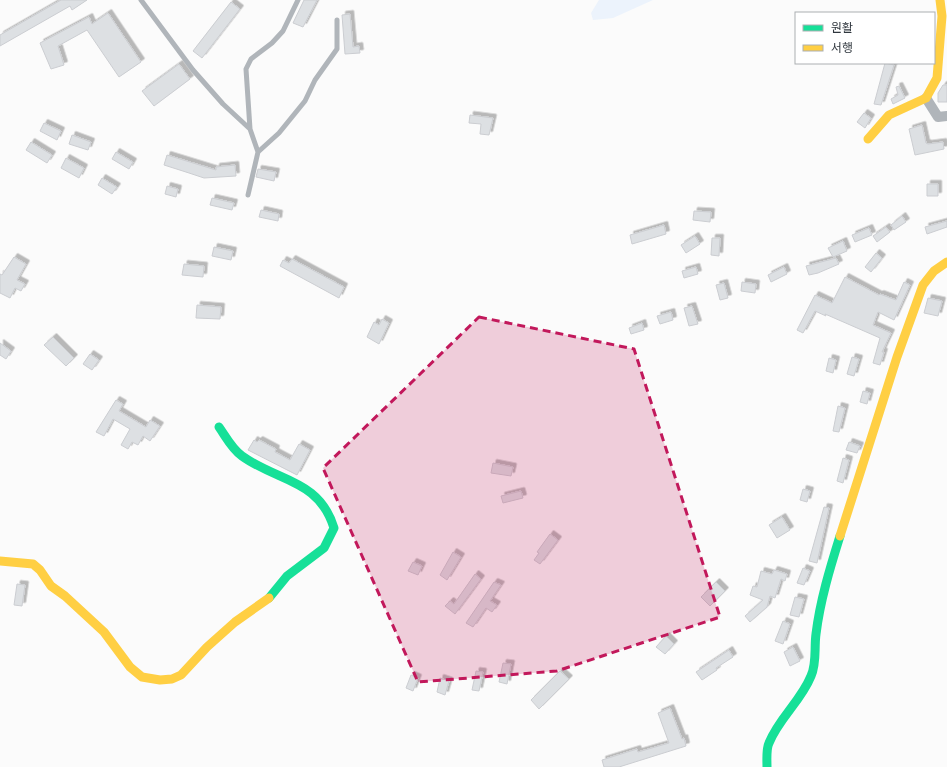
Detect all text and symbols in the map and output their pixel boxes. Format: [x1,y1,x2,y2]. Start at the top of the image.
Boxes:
legend [795,12,935,64]
text: 원활 [831,20,853,34]
text: 서행 [831,40,853,54]

